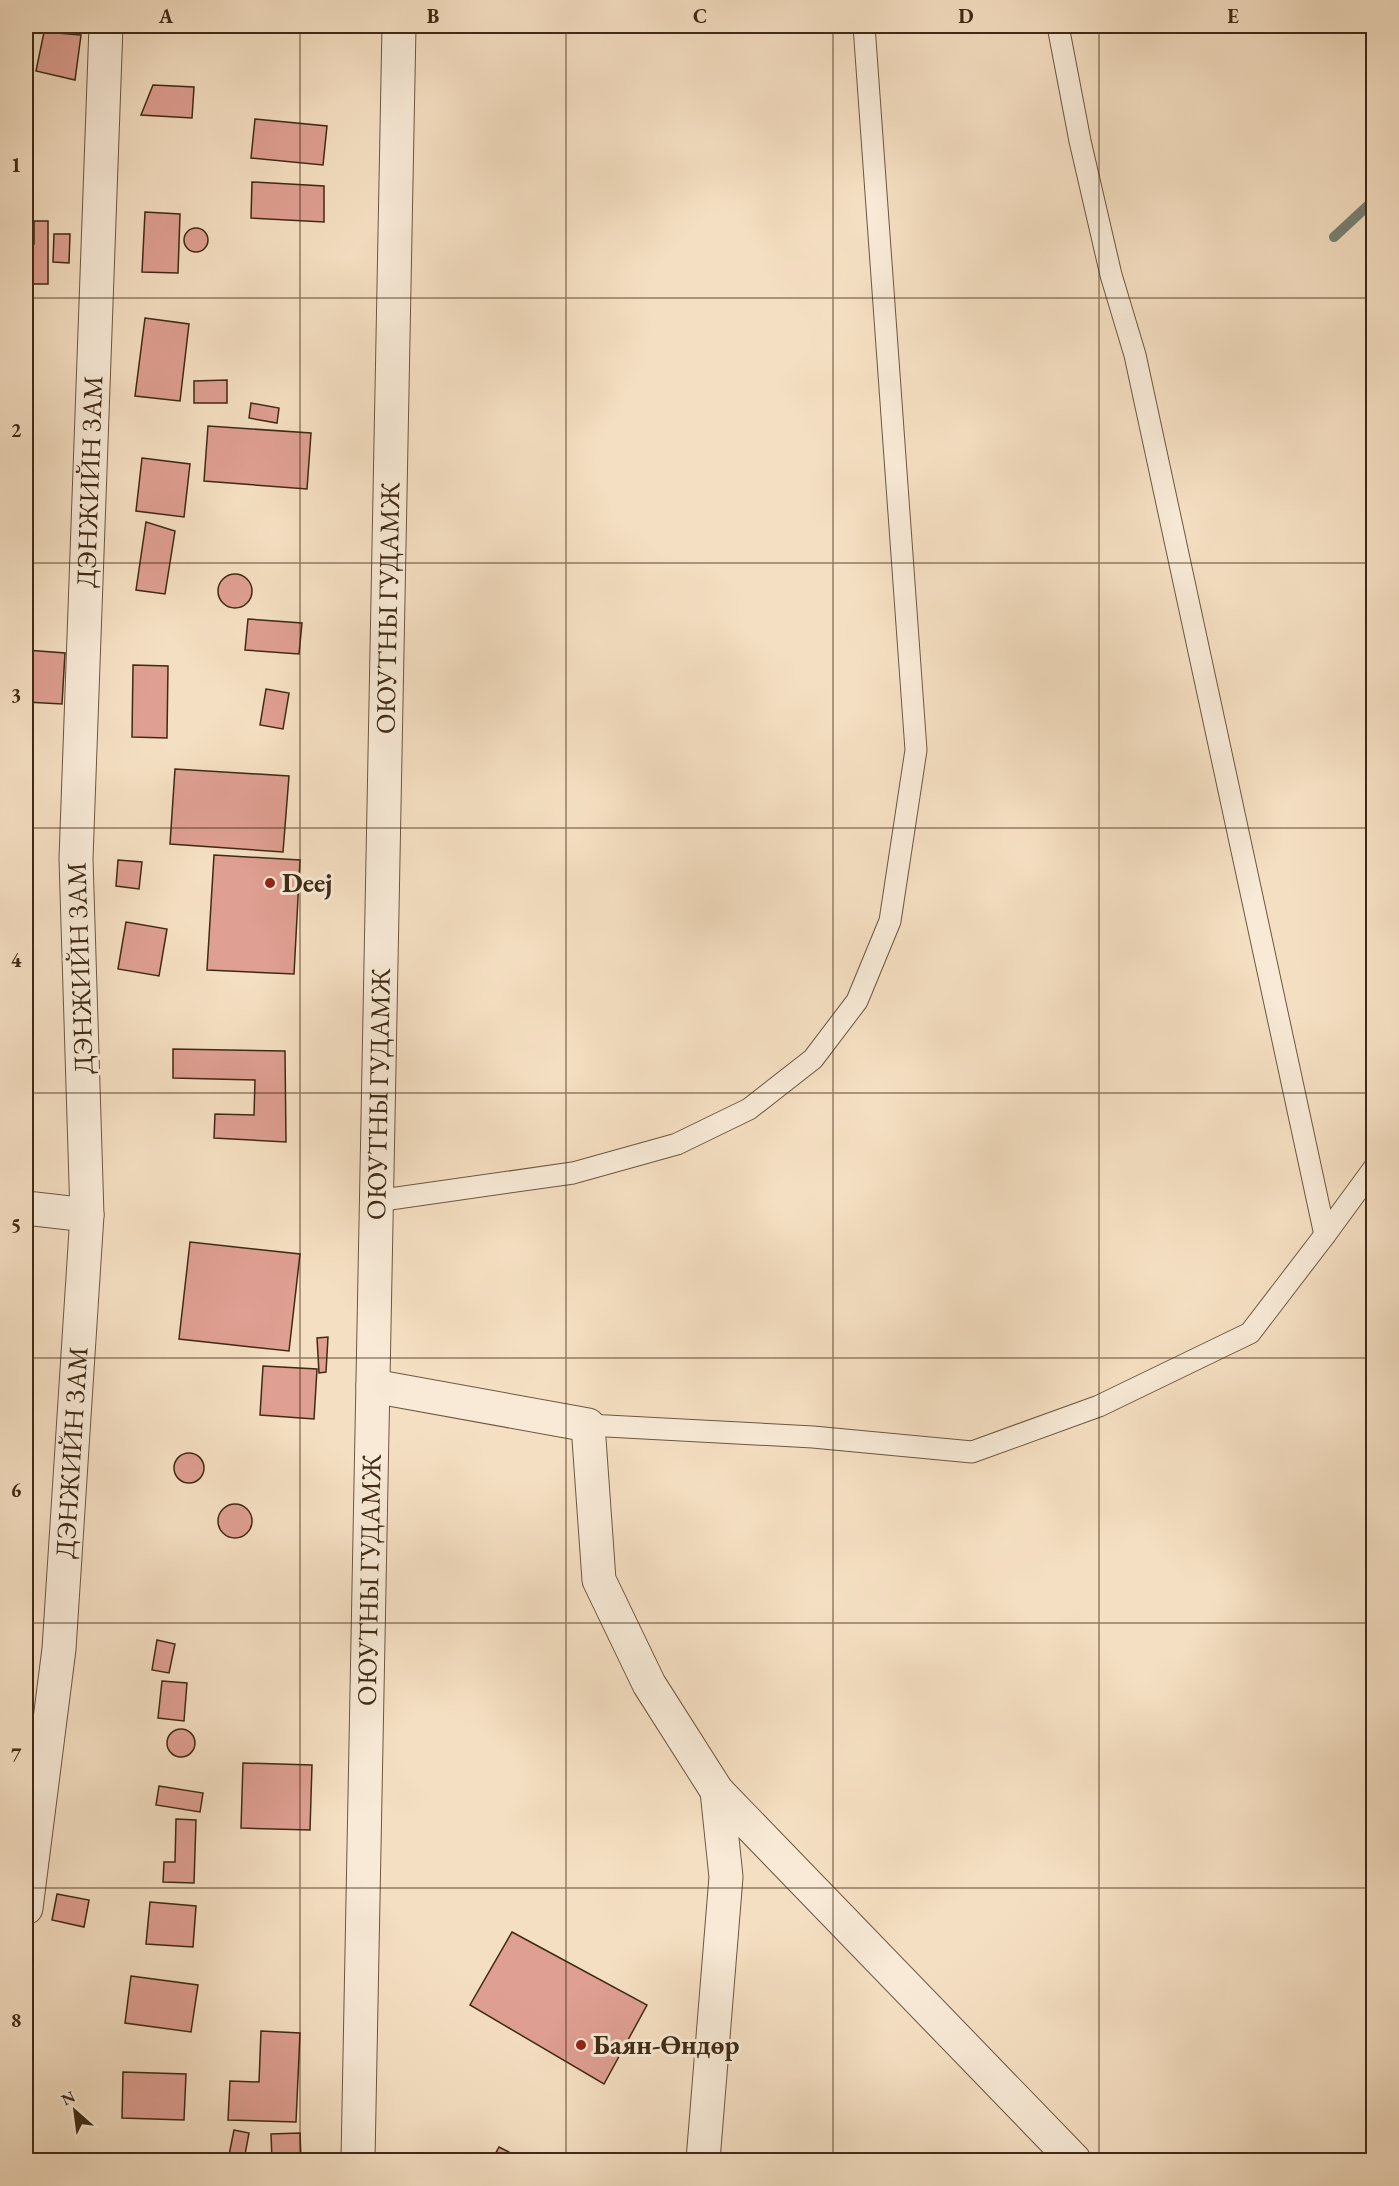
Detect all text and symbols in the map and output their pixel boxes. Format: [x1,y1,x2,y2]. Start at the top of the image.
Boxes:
text: A [158,3,174,29]
text: B [427,3,439,29]
text: C [693,3,707,29]
text: D [958,3,974,29]
text: E [1227,3,1239,29]
text: 1 [11,152,21,178]
street label: ДЭНЖИЙН ЗАМ [68,375,110,588]
text: 2 [11,417,22,443]
street label: ОЮУТНЫ ГУДАМЖ [367,482,407,734]
text: 3 [11,682,21,708]
street label: ДЭНЖИЙН ЗАМ [58,861,101,1075]
place label: Deej [282,865,332,900]
marker: Deej [263,876,277,890]
text: 4 [11,947,22,973]
street label: ОЮУТНЫ ГУДАМЖ [358,968,398,1220]
text: 5 [11,1212,21,1238]
street label: ДЭНЖИЙН ЗАМ [47,1345,95,1560]
street label: ОЮУТНЫ ГУДАМЖ [349,1453,389,1706]
text: 6 [11,1477,22,1503]
text: 7 [11,1742,22,1768]
text: 8 [11,2007,21,2033]
place label: Баян-Өндөр [593,2027,739,2062]
marker: Баян-Өндөр [574,2038,588,2052]
north arrow [45,2081,105,2141]
text: N [58,2086,79,2111]

